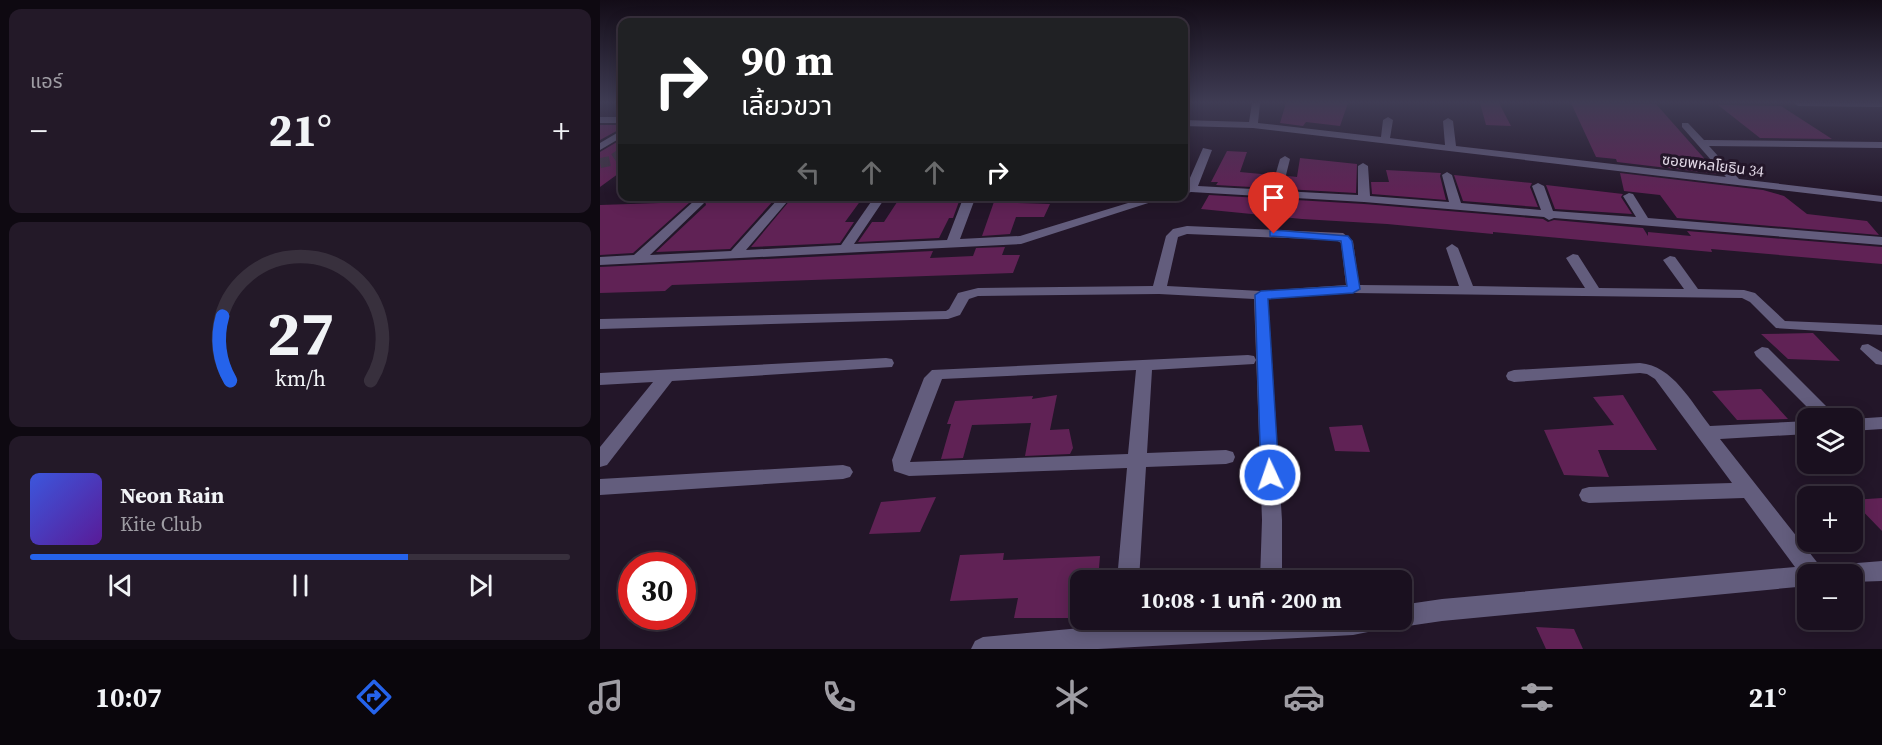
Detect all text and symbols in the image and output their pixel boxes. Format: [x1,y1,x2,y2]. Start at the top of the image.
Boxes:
text: 90 m [741,31,834,89]
icon: right [642,42,720,120]
text: แอร์ [30,67,62,95]
text: เลี้ยวขวา [741,87,832,124]
text: 21° [268,99,332,161]
text: − [30,108,48,153]
text: + [552,108,570,153]
street label: ซอยพหลโยธิน 34 [1661,148,1766,182]
icon: left [792,156,825,189]
icon: ahead [855,156,888,189]
icon: ahead [918,156,951,189]
icon: right [981,156,1014,189]
pin [1248,172,1299,234]
icon: arrive [1257,181,1290,214]
text: 27 [266,291,334,377]
text: km/h [274,365,326,394]
map controls [1797,408,1863,630]
button: layers [1797,408,1863,474]
position arrow [1238,443,1302,507]
text: Neon Rain [120,480,224,510]
button: + [1797,486,1863,552]
text: Kite Club [120,510,202,538]
speed limit sign: 30 [618,552,696,630]
button: − [1797,564,1863,630]
icon: previous [104,569,137,602]
icon: pause [284,569,317,602]
icon: next [464,569,497,602]
text: 10:08 · 1 นาที · 200 m [1140,585,1342,615]
icon: directions [353,676,395,718]
icon: music [585,676,627,718]
icon: phone [818,676,860,718]
icon: climate [1051,676,1093,718]
icon: car [1283,676,1325,718]
icon: filters [1516,676,1558,718]
text: 10:07 [95,679,162,716]
text: 21° [1748,679,1787,716]

